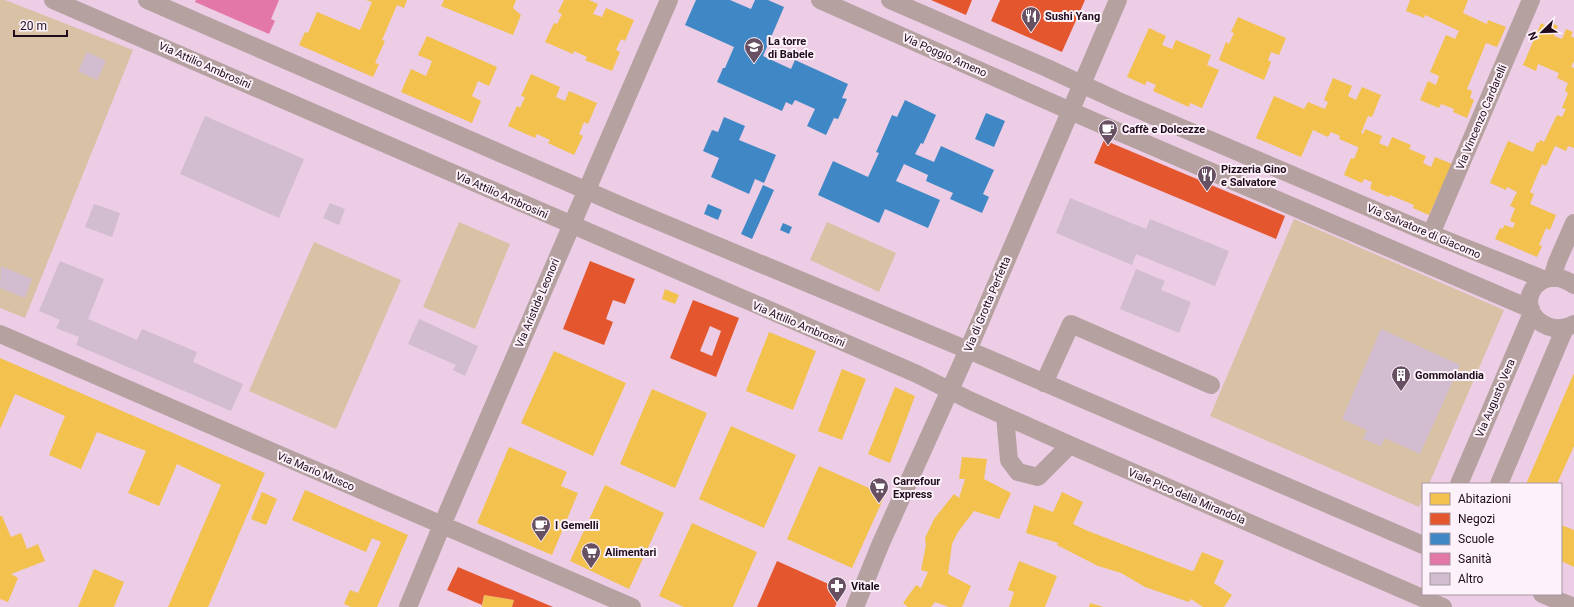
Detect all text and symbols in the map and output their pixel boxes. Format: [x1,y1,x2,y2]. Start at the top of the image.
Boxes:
restaurant icon: Sushi Yang [1020,5,1042,33]
place label: Sushi Yang [1045,10,1100,23]
scale bar [14,12,67,38]
north arrow [1522,12,1562,52]
text: 20 m [20,19,47,33]
text: N [1526,29,1541,42]
street label: Via Poggio Ameno [901,31,989,80]
place label: La torre di Babele [768,35,814,61]
school or university icon: La torre di Babele [743,36,765,64]
street label: Via Attilio Ambrosini [157,39,253,92]
street label: Via Vincenzo Cardarelli [1453,63,1509,172]
cafe icon: Caffè e Dolcezze [1097,118,1119,146]
place label: Caffè e Dolcezze [1122,123,1205,136]
place label: Pizzeria Gino e Salvatore [1221,163,1286,189]
restaurant icon: Pizzeria Gino e Salvatore [1196,164,1218,192]
street label: Via Attilio Ambrosini [454,169,550,222]
street label: Via Salvatore di Giacomo [1365,202,1483,261]
street label: Via di Grotta Perfetta [961,254,1013,354]
street label: Via Aristide Leonori [513,257,562,350]
street label: Via Attilio Ambrosini [750,299,847,350]
street label: Via Augusto Vera [1473,357,1518,439]
building icon: Gommolandia [1390,364,1412,392]
place label: Gommolandia [1415,369,1484,382]
street label: Via Mario Musco [275,449,356,494]
street label: Viale Pico della Mirandola [1126,466,1248,527]
place label: Carrefour Express [893,475,940,501]
supermarket icon: Carrefour Express [868,476,890,504]
legend [1422,483,1562,595]
text: Abitazioni [1458,492,1511,506]
text: Negozi [1458,512,1495,526]
cafe icon: I Gemelli [530,514,552,542]
place label: I Gemelli [555,519,599,532]
text: Scuole [1458,532,1494,546]
supermarket icon: Alimentari [580,541,602,569]
place label: Alimentari [605,546,656,559]
text: Sanità [1458,552,1492,566]
text: Altro [1458,572,1484,586]
pharmacy icon: Vitale [826,575,848,603]
place label: Vitale [851,580,880,593]

